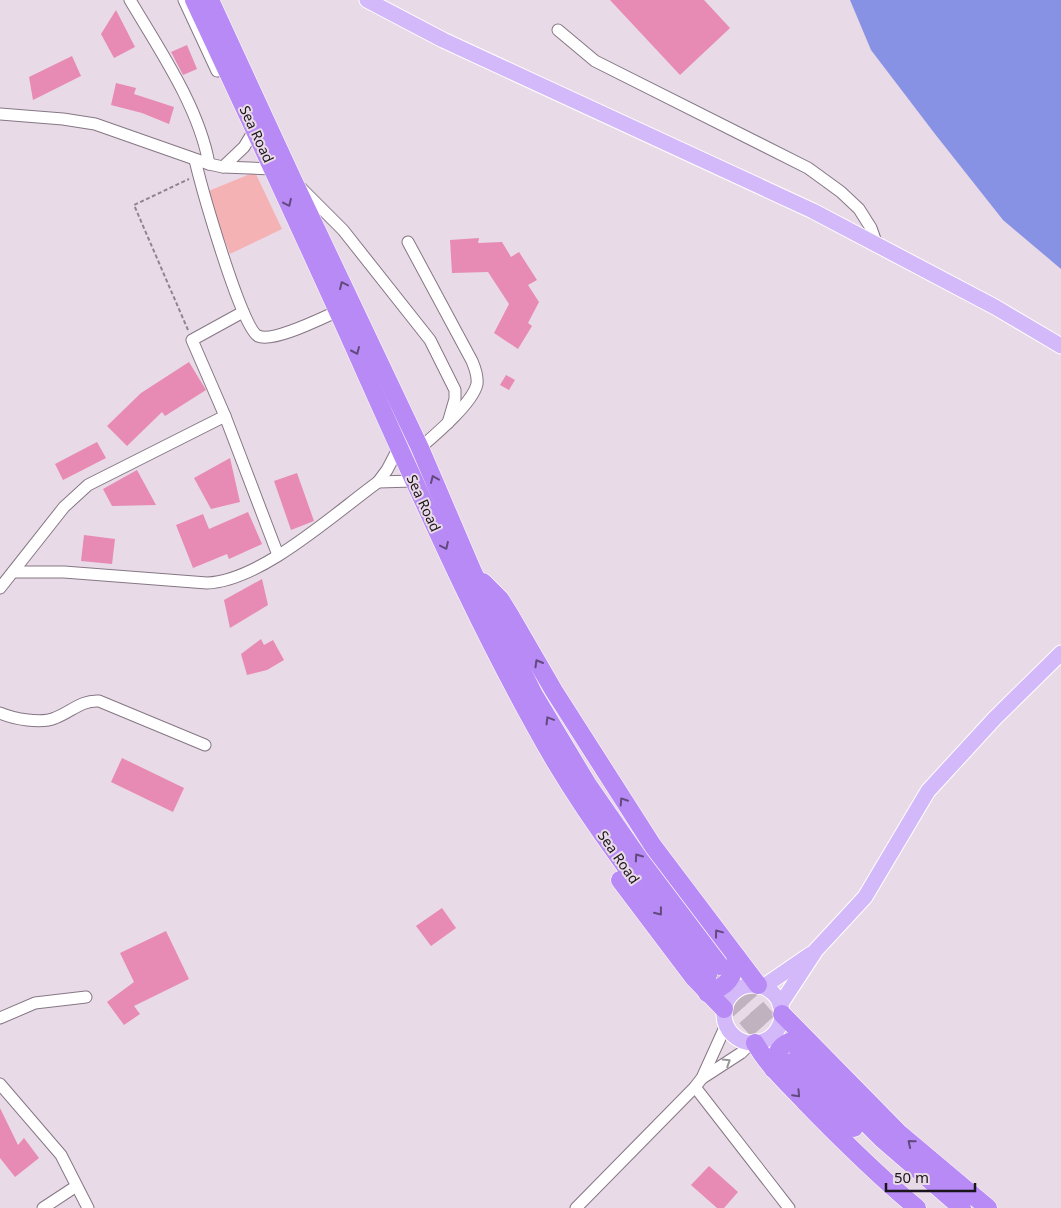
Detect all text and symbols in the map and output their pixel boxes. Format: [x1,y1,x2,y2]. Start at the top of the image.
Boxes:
street label: Sea Road [236,102,278,166]
one-way arrow [282,198,293,207]
one-way arrow [338,281,349,290]
one-way arrow [349,346,360,355]
street label: Sea Road [403,471,445,535]
one-way arrow [429,476,439,484]
one-way arrow [439,541,449,550]
one-way arrow [534,659,544,668]
one-way arrow [546,717,556,726]
one-way arrow [620,797,630,806]
street label: Sea Road [594,827,644,887]
one-way arrow [635,853,644,863]
one-way arrow [654,906,662,915]
one-way arrow [715,930,723,939]
one-way arrow [722,1058,731,1068]
one-way arrow [791,1088,800,1097]
one-way arrow [907,1139,916,1148]
scale bar [886,1160,975,1192]
text: 50 m [894,1167,929,1187]

